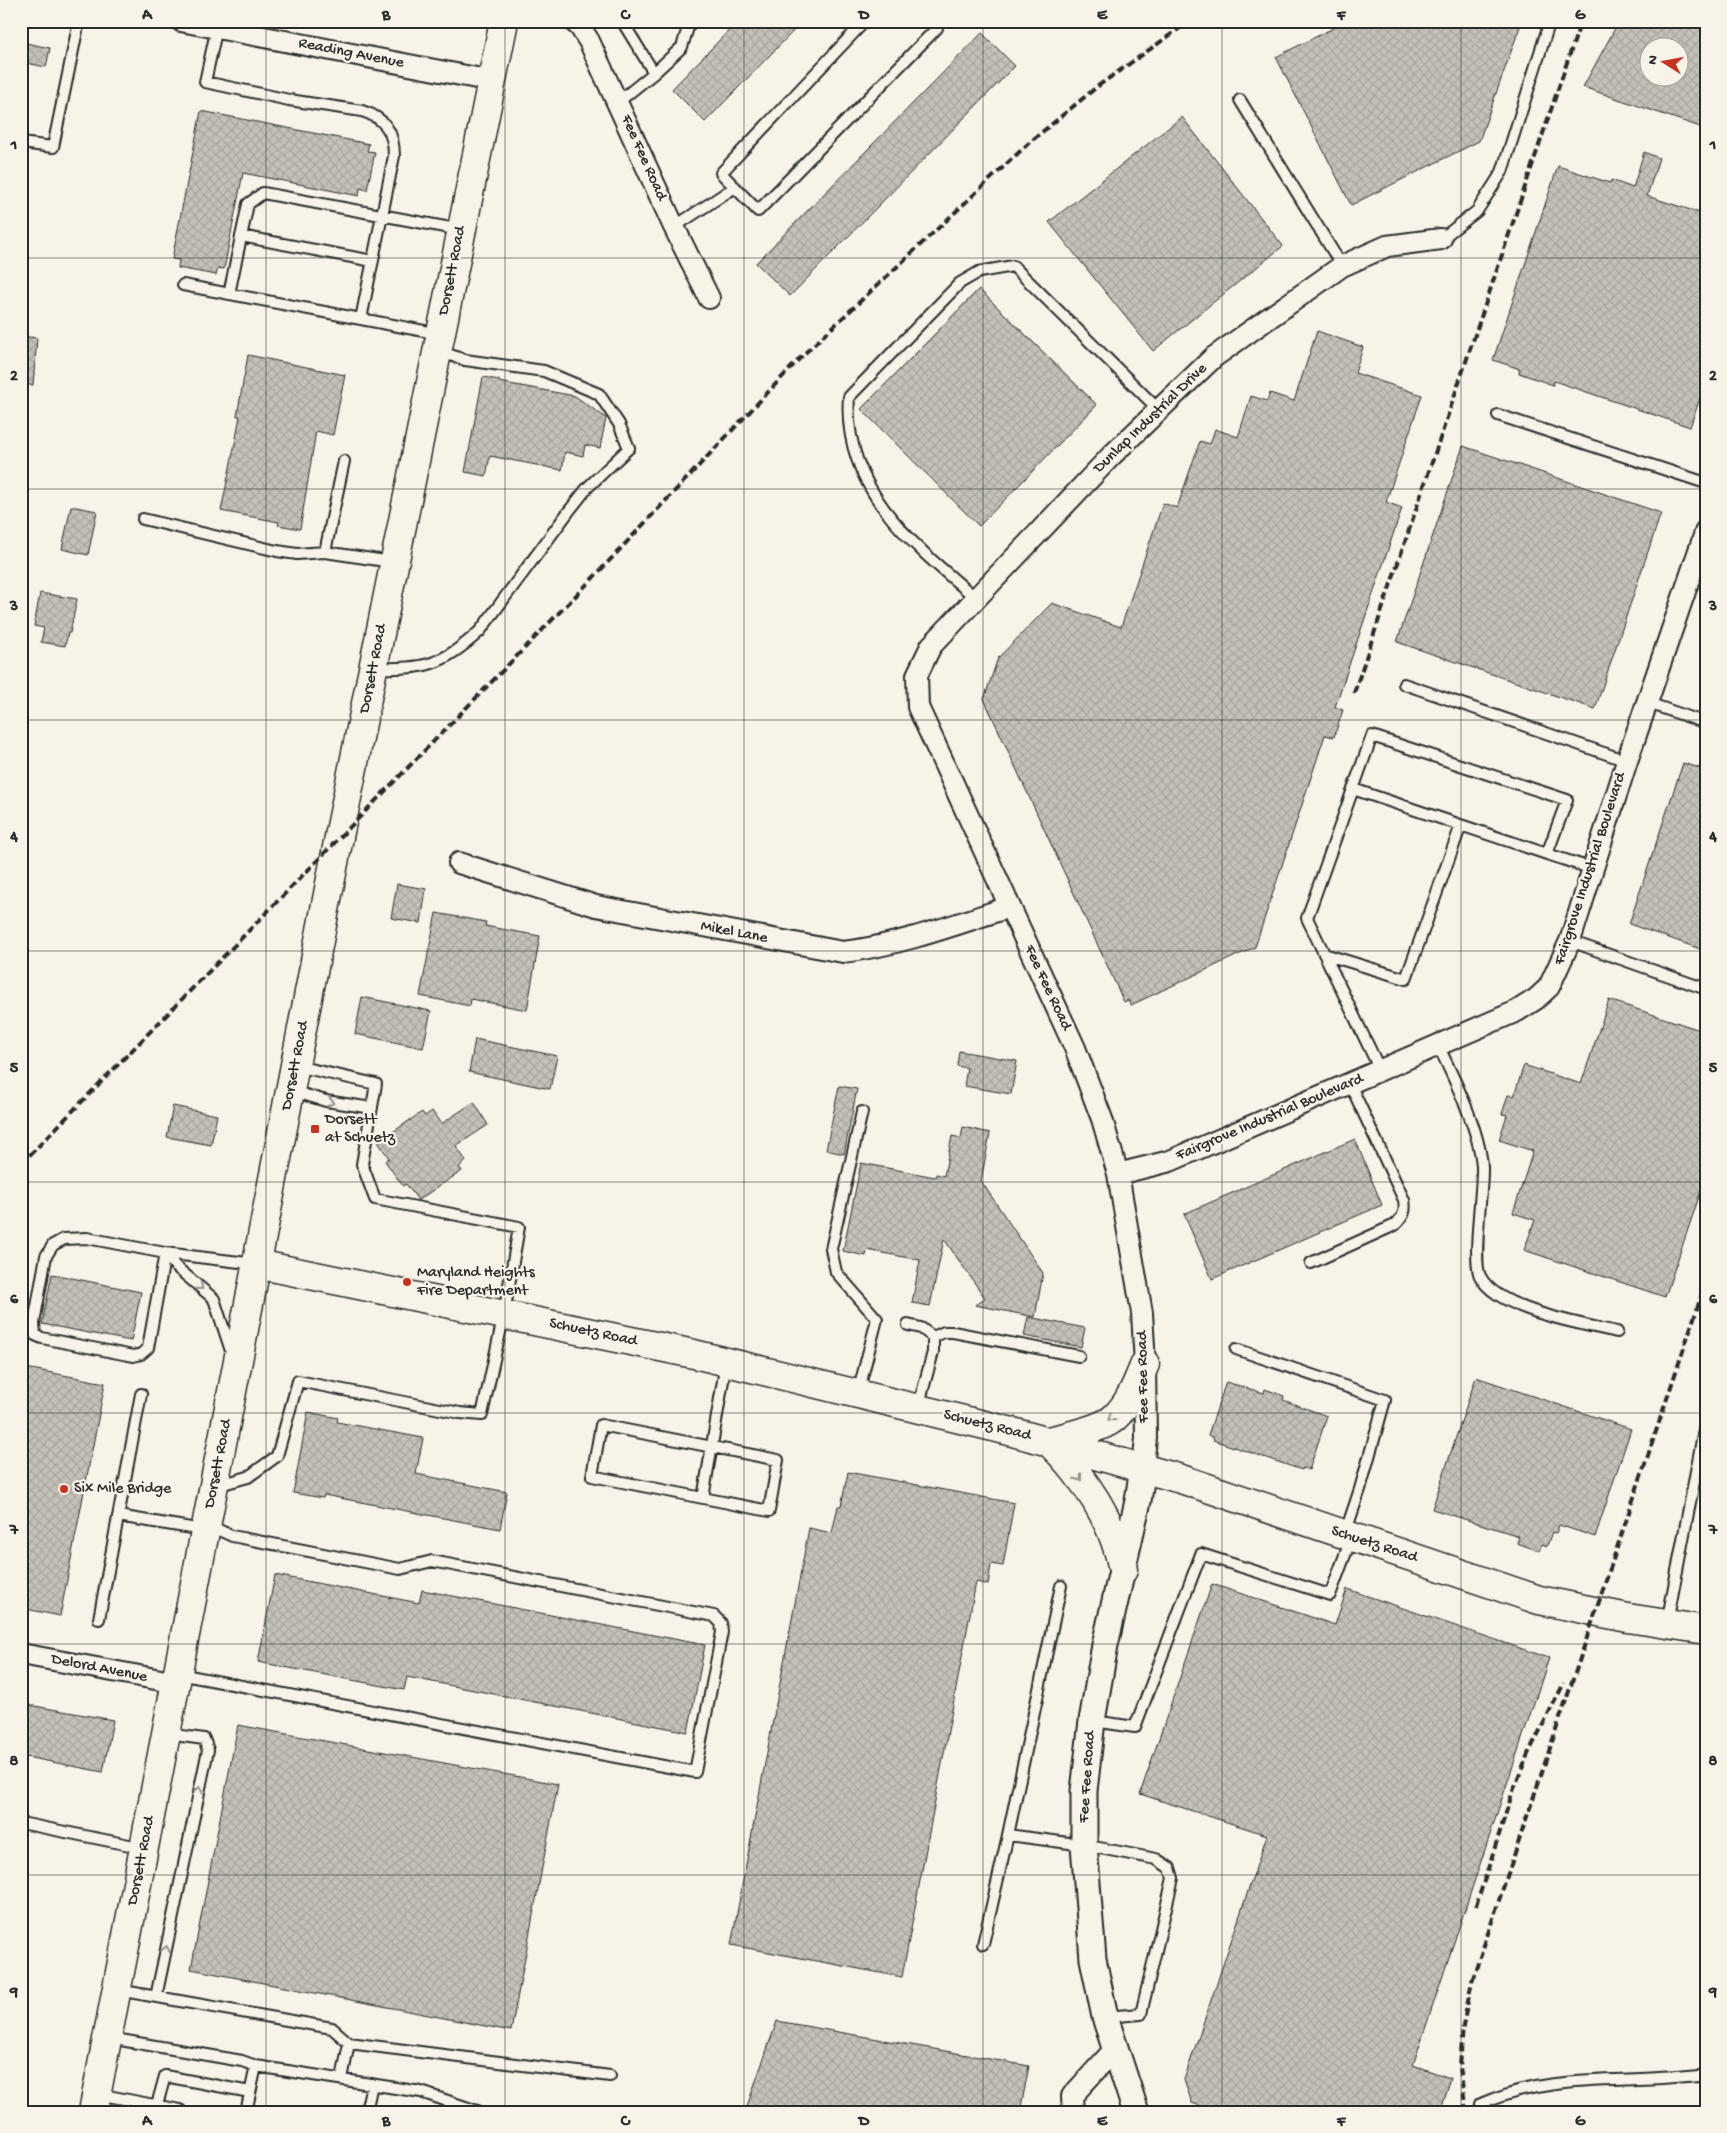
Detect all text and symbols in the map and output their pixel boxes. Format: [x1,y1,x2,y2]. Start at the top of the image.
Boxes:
text: A [141,7,153,26]
text: B [381,7,391,26]
text: C [620,7,631,26]
text: D [857,7,870,26]
text: E [1097,7,1108,26]
text: F [1336,7,1347,26]
text: G [1575,7,1586,26]
street label: Reading Avenue [297,34,406,74]
north arrow [1640,38,1690,88]
text: N [1644,54,1663,66]
street label: Fee Fee Road [615,111,671,205]
text: 1 [10,137,17,156]
text: 1 [1709,137,1716,156]
street label: Dorsett Road [435,223,471,318]
street label: Dunlap Industrial Drive [1090,359,1212,479]
text: 2 [10,368,18,387]
text: 2 [1709,368,1717,387]
text: 3 [9,598,18,617]
text: 3 [1708,598,1717,617]
street label: Dorsett Road [356,621,392,716]
street label: Fairgrove Industrial Boulevard [1551,769,1632,969]
text: 4 [9,829,18,848]
text: 4 [1708,829,1717,848]
street label: Mikel Lane [699,917,770,949]
street label: Fee Fee Road [1019,941,1076,1035]
street label: Dorsett Road [278,1018,314,1113]
text: 5 [10,1060,19,1079]
text: 5 [1709,1060,1718,1079]
street label: Fairgrove Industrial Boulevard [1173,1069,1368,1166]
one-way arrow [327,1096,336,1106]
place label: Dorsett at Schuetz [324,1111,396,1148]
marker: Dorsett at Schuetz [309,1123,321,1135]
place label: Maryland Heights Fire Department [416,1264,536,1301]
marker: Maryland Heights Fire Department [401,1276,413,1288]
one-way arrow [194,1282,203,1291]
text: 6 [10,1291,19,1310]
text: 6 [1709,1291,1718,1310]
street label: Schuetz Road [547,1314,640,1352]
street label: Fee Fee Road [1134,1329,1154,1424]
street label: Schuetz Road [941,1406,1034,1446]
one-way arrow [1107,1412,1117,1421]
street label: Dorsett Road [201,1416,237,1511]
one-way arrow [1074,1472,1082,1481]
place label: Six Mile Bridge [74,1480,172,1499]
marker: Six Mile Bridge [58,1483,70,1495]
text: 7 [9,1522,19,1541]
street label: Schuetz Road [1328,1522,1421,1568]
text: 7 [1708,1522,1718,1541]
street label: Delord Avenue [48,1650,149,1688]
street label: Fee Fee Road [1075,1729,1101,1825]
text: 8 [10,1753,19,1772]
text: 8 [1709,1753,1718,1772]
one-way arrow [193,1786,204,1795]
street label: Dorsett Road [124,1813,160,1908]
one-way arrow [160,1945,170,1954]
text: 9 [9,1984,18,2003]
text: 9 [1708,1984,1717,2003]
text: A [141,2113,153,2132]
text: B [381,2113,391,2132]
text: C [620,2113,631,2132]
text: D [857,2113,870,2132]
text: E [1097,2113,1108,2132]
text: F [1336,2113,1347,2132]
text: G [1575,2113,1586,2132]

